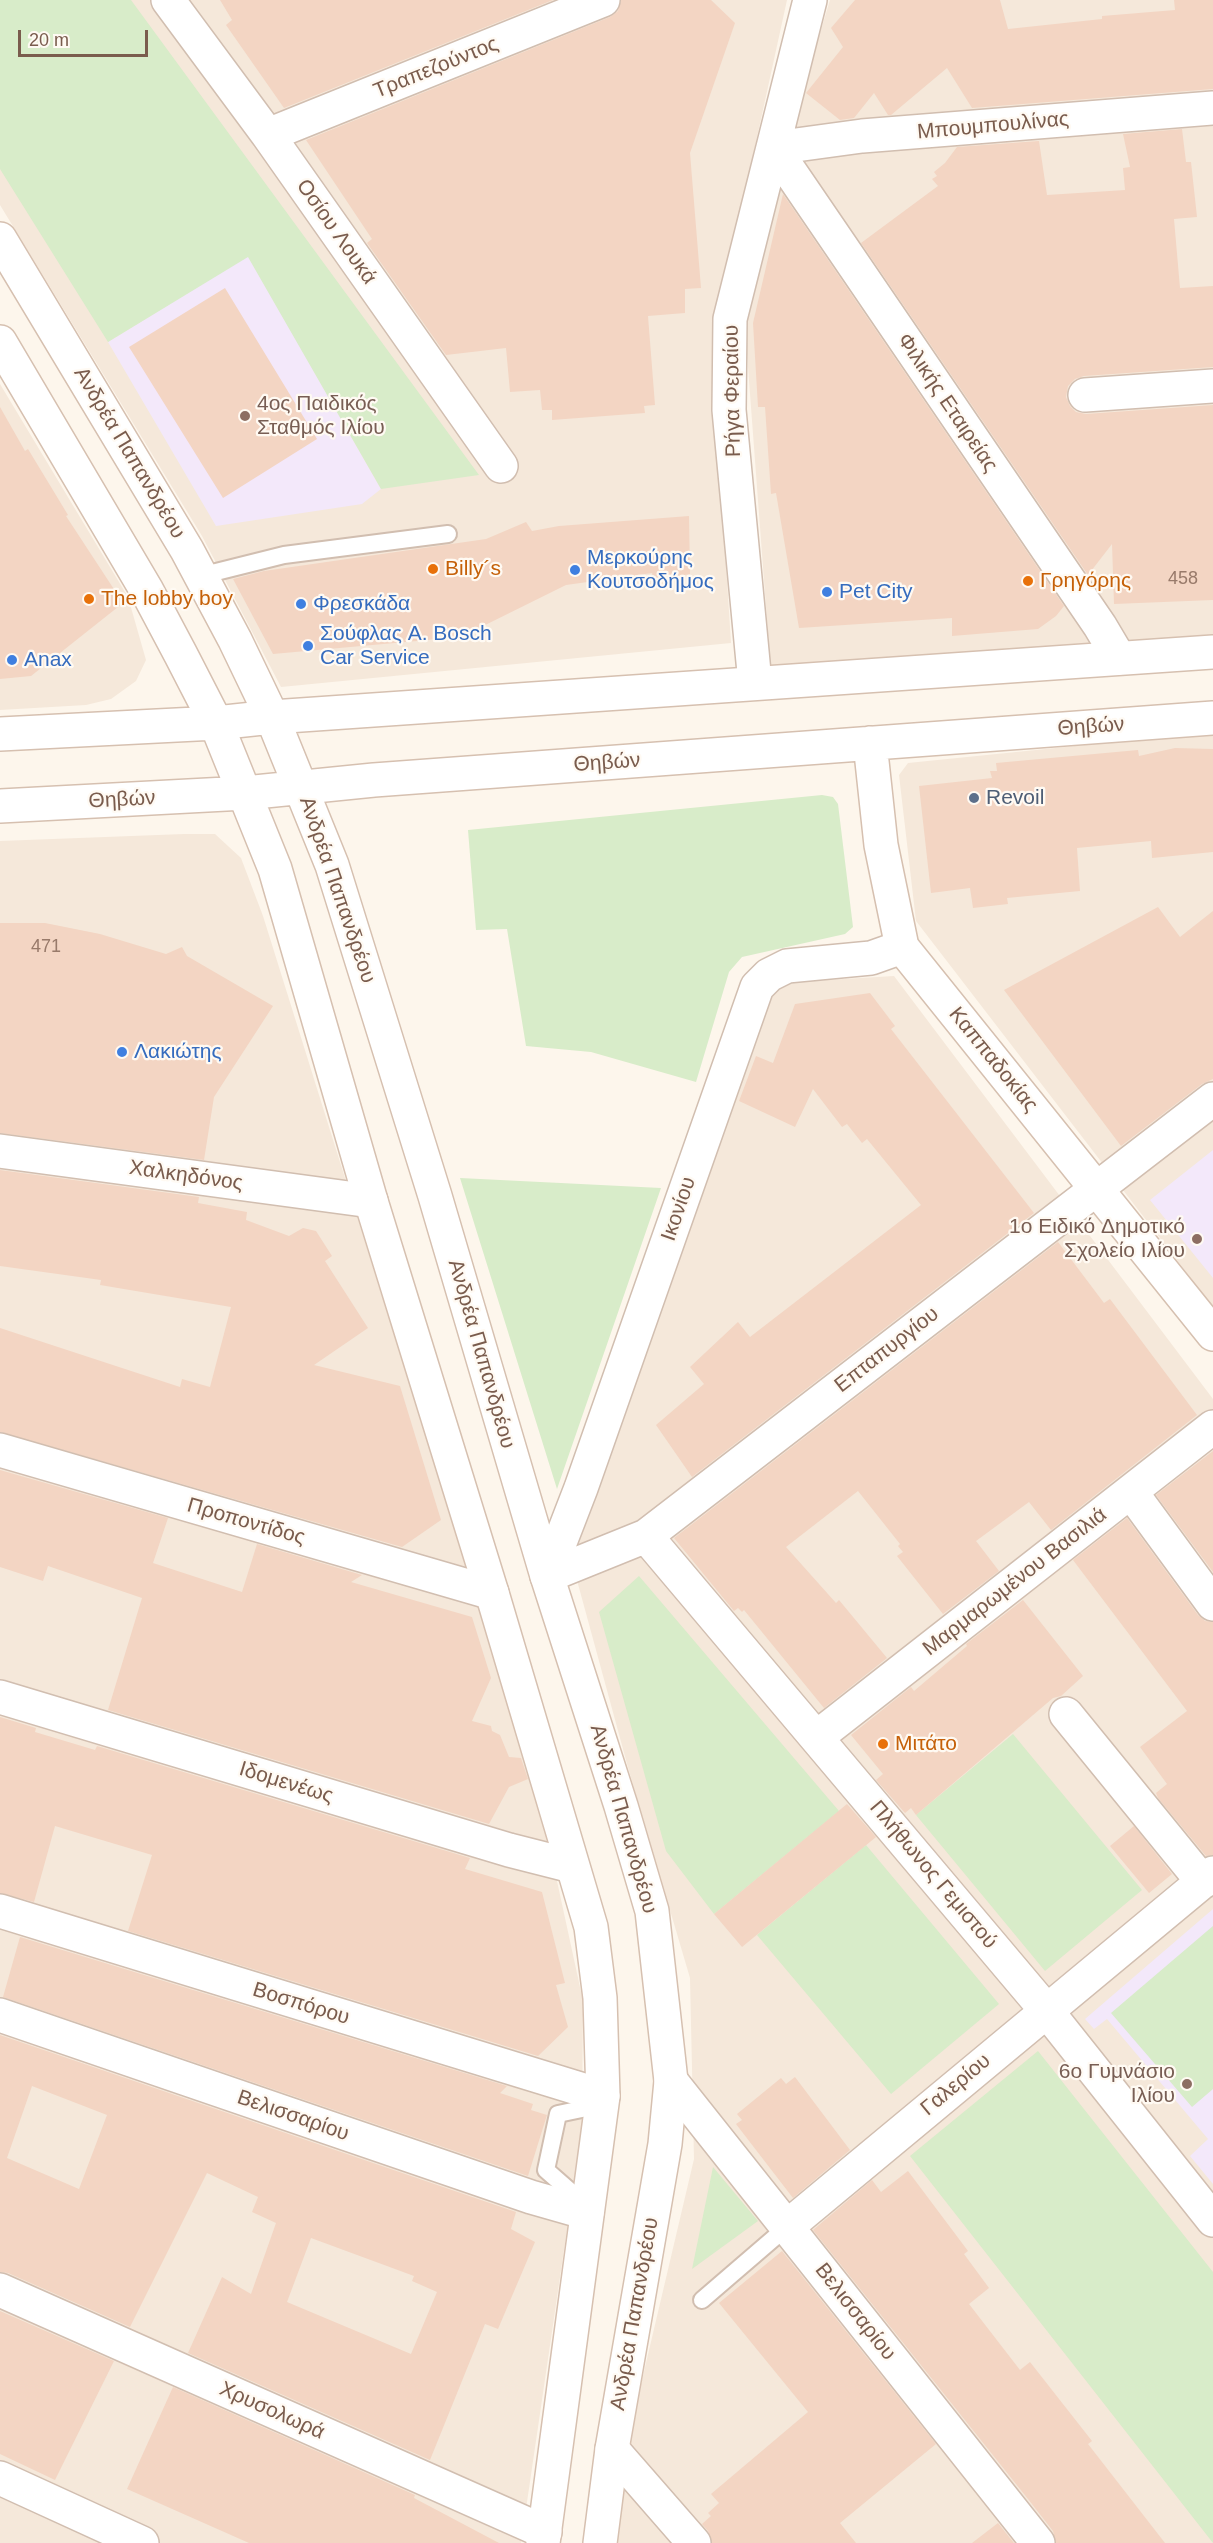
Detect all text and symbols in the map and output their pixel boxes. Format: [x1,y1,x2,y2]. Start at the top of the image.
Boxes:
scale bar [21,18,152,56]
text: 20 m [29,30,69,50]
street label: Τραπεζούντος [370,32,502,104]
street label: Μπουμπουλίνας [916,107,1070,145]
street label: Οσίου Λουκά [291,175,381,289]
street label: Ρήγα Φεραίου [719,325,747,457]
street label: Φιλικής Εταιρείας [891,329,1003,477]
street label: Ανδρέα Παπανδρέου [68,363,190,543]
place label: 4ος Παιδικός Σταθμός Ιλίου [257,391,385,441]
marker: 4ος Παιδικός Σταθμός Ιλίου [238,409,252,423]
place label: Μερκούρης Κουτσοδήμος [587,545,714,595]
place label: Billy´s [445,556,501,582]
marker: Billy´s [426,562,440,576]
marker: Μερκούρης Κουτσοδήμος [568,563,582,577]
place label: Γρηγόρης [1040,568,1131,594]
house number: 458 [1168,568,1198,590]
marker: Γρηγόρης [1021,574,1035,588]
place label: Pet City [839,579,913,605]
marker: Pet City [820,585,834,599]
place label: The lobby boy [101,586,233,612]
place label: Φρεσκάδα [313,591,410,617]
marker: The lobby boy [82,592,96,606]
marker: Φρεσκάδα [294,597,308,611]
place label: Σούφλας Α. Bosch Car Service [320,621,492,671]
marker: Σούφλας Α. Bosch Car Service [301,639,315,653]
place label: Anax [24,647,72,673]
marker: Anax [5,653,19,667]
street label: Θηβών [1057,712,1125,742]
street label: Θηβών [573,748,641,778]
place label: Revoil [986,785,1044,811]
street label: Θηβών [88,786,156,814]
marker: Revoil [967,791,981,805]
street label: Ανδρέα Παπανδρέου [293,794,381,986]
house number: 471 [31,936,61,958]
street label: Καππαδοκίας [943,1003,1043,1117]
place label: Λακιώτης [134,1039,222,1065]
marker: Λακιώτης [115,1045,129,1059]
street label: Χαλκηδόνος [128,1156,244,1196]
street label: Ικονίου [656,1174,702,1244]
place label: 1ο Ειδικό Δημοτικό Σχολείο Ιλίου [1009,1214,1185,1264]
marker: 1ο Ειδικό Δημοτικό Σχολείο Ιλίου [1190,1232,1204,1246]
street label: Ανδρέα Παπανδρέου [442,1257,520,1451]
street label: Επταπυργίου [830,1302,944,1398]
street label: Προποντίδος [184,1493,308,1551]
street label: Μαρμαρωμένου Βασιλιά [918,1502,1112,1662]
street label: Ανδρέα Παπανδρέου [584,1722,662,1916]
place label: Μιτάτο [895,1731,957,1757]
marker: Μιτάτο [876,1737,890,1751]
street label: Ιδομενέως [236,1757,336,1809]
street label: Πλήθωνος Γεμιστού [864,1796,1002,1954]
street label: Βοσπόρου [250,1977,352,2031]
street label: Γαλερίου [916,2049,996,2121]
place label: 6ο Γυμνάσιο Ιλίου [1059,2059,1175,2109]
marker: 6ο Γυμνάσιο Ιλίου [1180,2077,1194,2091]
street label: Βελισσαρίου [234,2085,352,2147]
street label: Ανδρέα Παπανδρέου [606,2216,664,2412]
street label: Βελισσαρίου [809,2258,901,2366]
street label: Χρυσολωρά [216,2377,328,2445]

